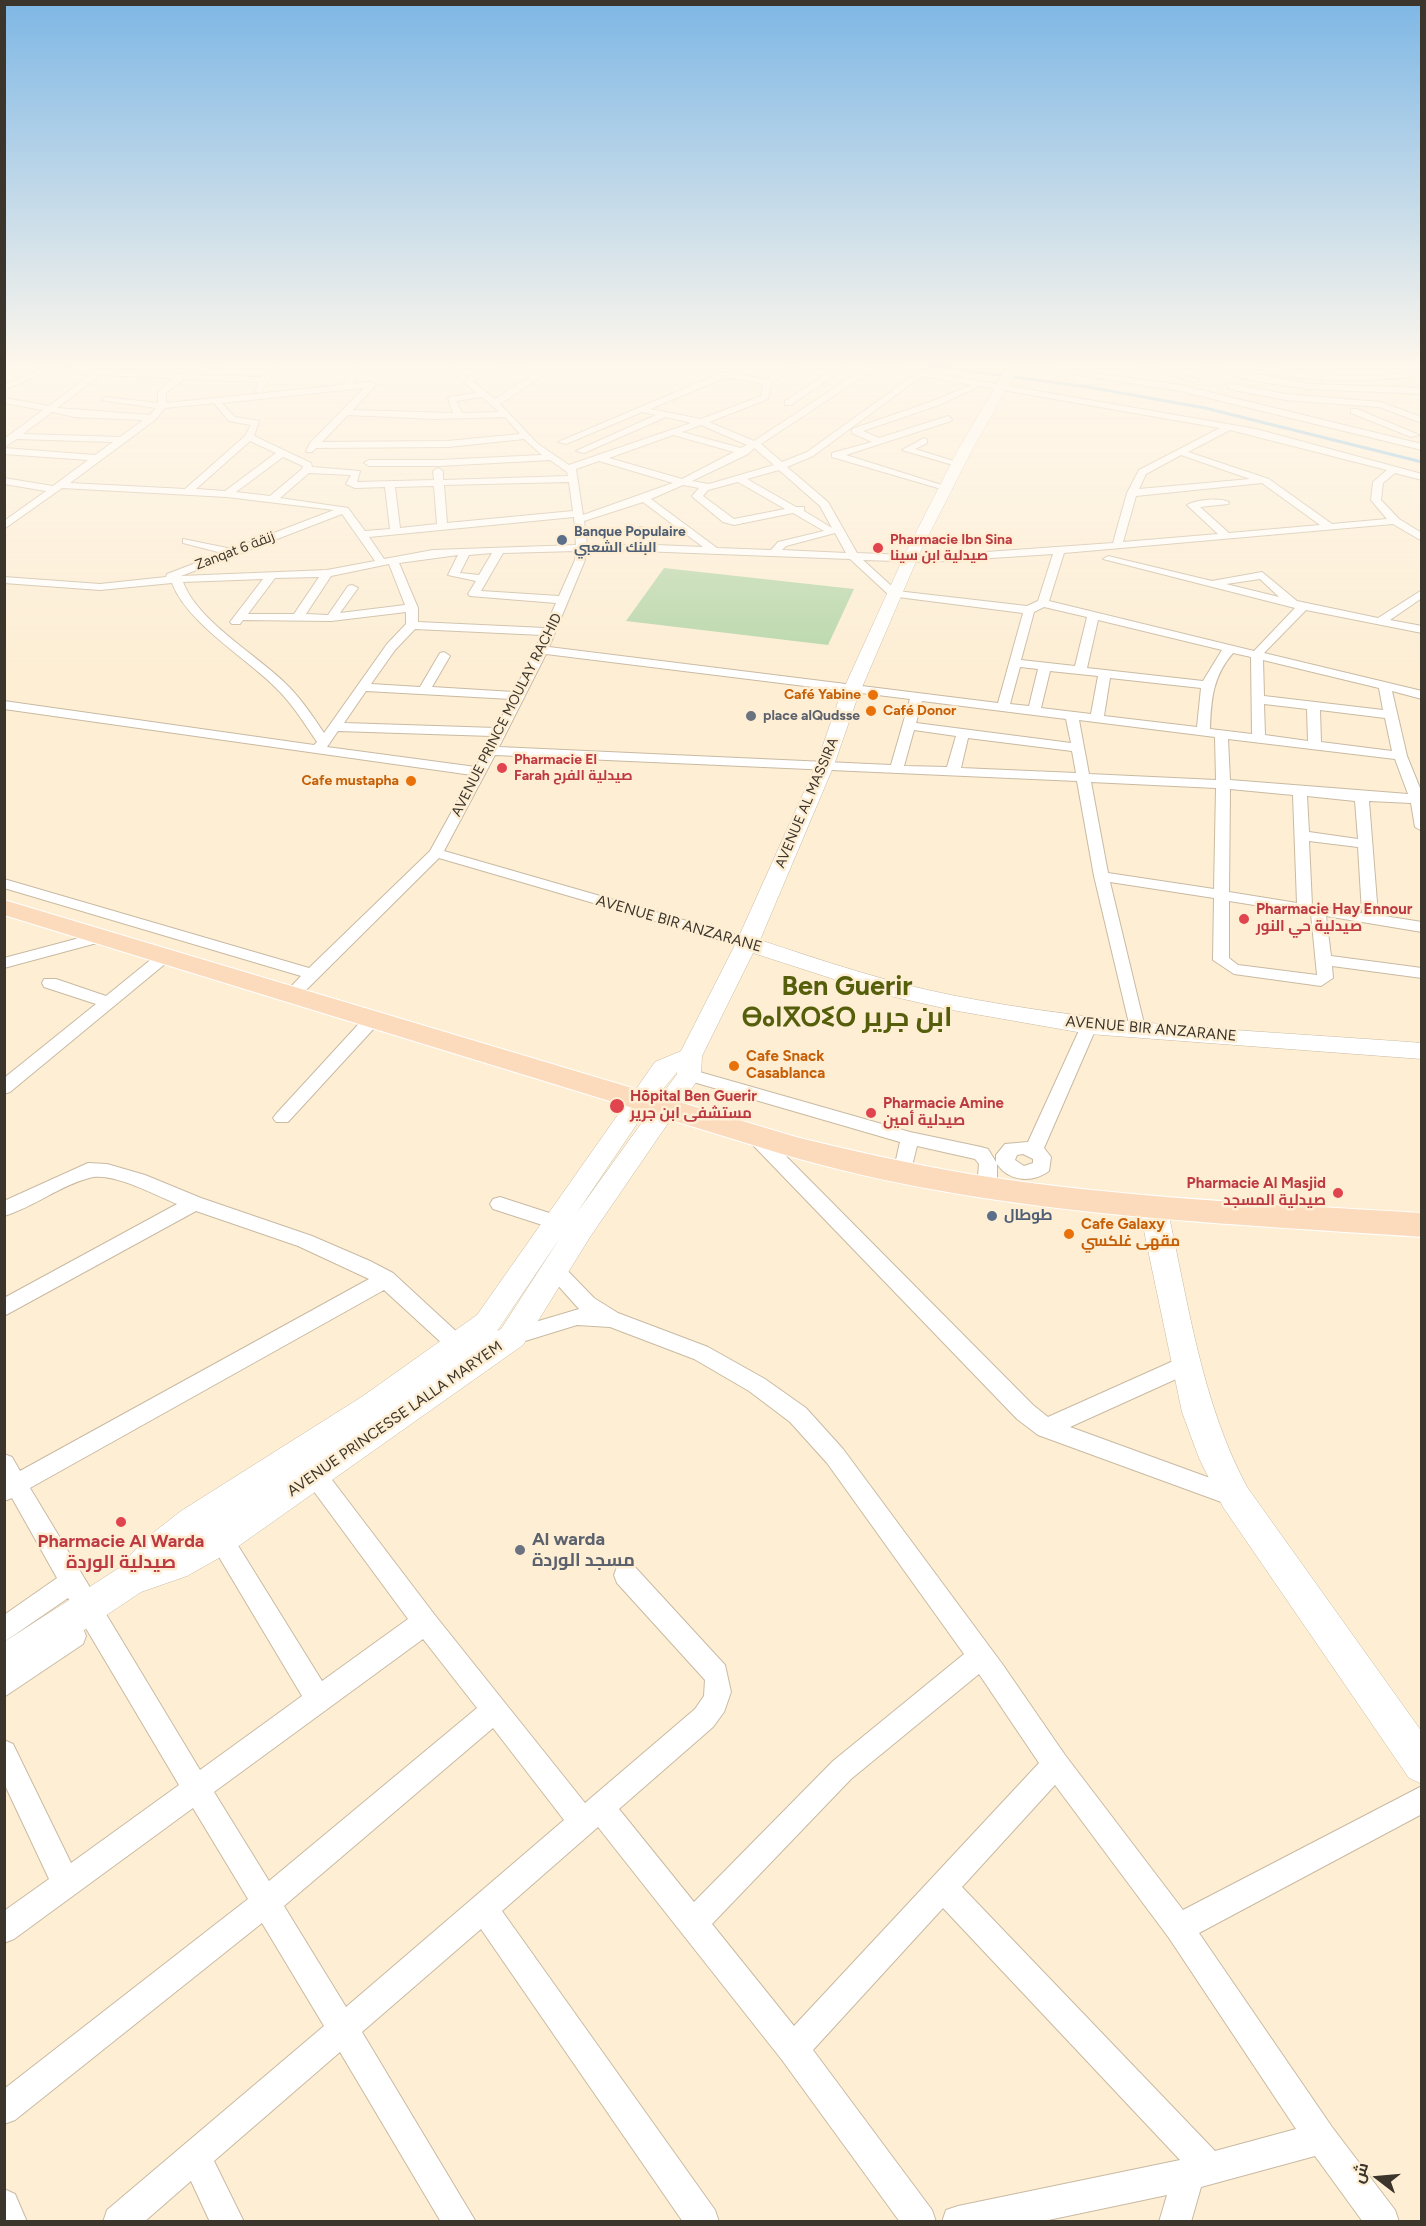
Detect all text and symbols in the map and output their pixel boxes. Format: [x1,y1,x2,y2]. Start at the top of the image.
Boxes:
place label: Banque Populaire البنك الشعبي [574,524,686,556]
street label: Zanqat 6 زنقة [193,528,277,574]
place label: Pharmacie Ibn Sina صيدلية ابن سينا [890,532,1013,564]
marker: Banque Populaire البنك الشعبي [555,533,569,547]
marker: Pharmacie Ibn Sina صيدلية ابن سينا [871,541,885,555]
street label: AVENUE PRINCE MOULAY RACHID [448,611,566,819]
place label: Café Yabine [784,687,861,703]
marker: Café Yabine [866,688,880,702]
place label: Café Donor [883,703,956,719]
marker: Café Donor [864,704,878,718]
place label: place alQudsse [763,708,860,724]
marker: place alQudsse [744,709,758,723]
street label: AVENUE AL MASSIRA [772,735,842,871]
place label: Pharmacie El Farah صيدلية الفرح [514,752,633,784]
marker: Pharmacie El Farah صيدلية الفرح [495,761,509,775]
place label: Cafe mustapha [301,773,399,789]
marker: Cafe mustapha [404,774,418,788]
street label: AVENUE BIR ANZARANE [594,892,764,956]
place label: Pharmacie Hay Ennour صيدلية حي النور [1256,901,1412,936]
marker: Pharmacie Hay Ennour صيدلية حي النور [1237,912,1251,926]
district label: Ben Guerir ⴱⴰⵏⴳⵔⵉⵔ ابن جرير [742,971,952,1034]
street label: AVENUE BIR ANZARANE [1065,1013,1237,1045]
place label: Cafe Snack Casablanca [746,1048,825,1083]
marker: Cafe Snack Casablanca [727,1059,741,1073]
place label: Hôpital Ben Guerir مستشفى ابن جرير [630,1088,757,1123]
place label: Pharmacie Amine صيدلية أمين [883,1095,1004,1130]
marker: Hôpital Ben Guerir مستشفى ابن جرير [608,1097,626,1115]
marker: Pharmacie Amine صيدلية أمين [864,1106,878,1120]
place label: Pharmacie Al Masjid صيدلية المسجد [1187,1175,1326,1210]
marker: Pharmacie Al Masjid صيدلية المسجد [1331,1186,1345,1200]
place label: طوطال [1004,1207,1052,1225]
marker: طوطال [985,1209,999,1223]
place label: Cafe Galaxy مقهى غلكسي [1081,1216,1180,1251]
marker: Cafe Galaxy مقهى غلكسي [1062,1227,1076,1241]
street label: AVENUE PRINCESSE LALLA MARYEM [284,1338,506,1500]
marker: Pharmacie Al Warda صيدلية الوردة [114,1515,128,1529]
place label: Al warda مسجد الوردة [532,1529,635,1572]
place label: Pharmacie Al Warda صيدلية الوردة [38,1531,204,1574]
marker: Al warda مسجد الوردة [513,1543,527,1557]
north arrow [1348,2148,1408,2208]
text: ش [1348,2160,1372,2185]

